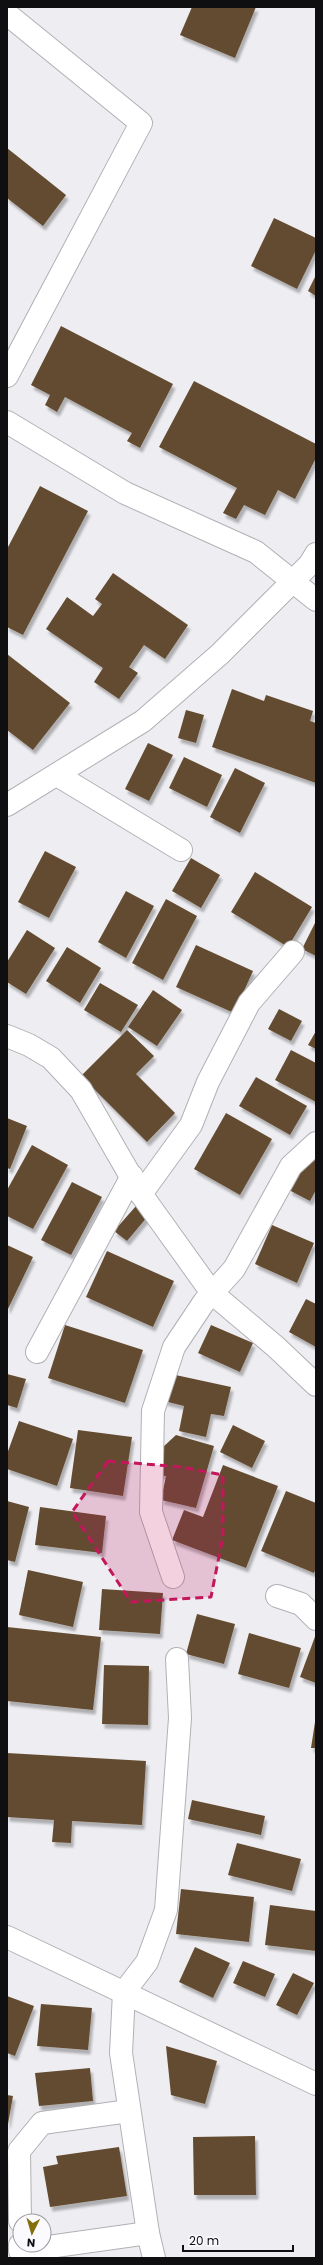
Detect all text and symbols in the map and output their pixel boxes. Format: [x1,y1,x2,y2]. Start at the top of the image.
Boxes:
north arrow [12,2213,52,2253]
scale bar [183,2227,293,2253]
text: 20 m [189,2232,219,2249]
text: N [26,2235,36,2251]

